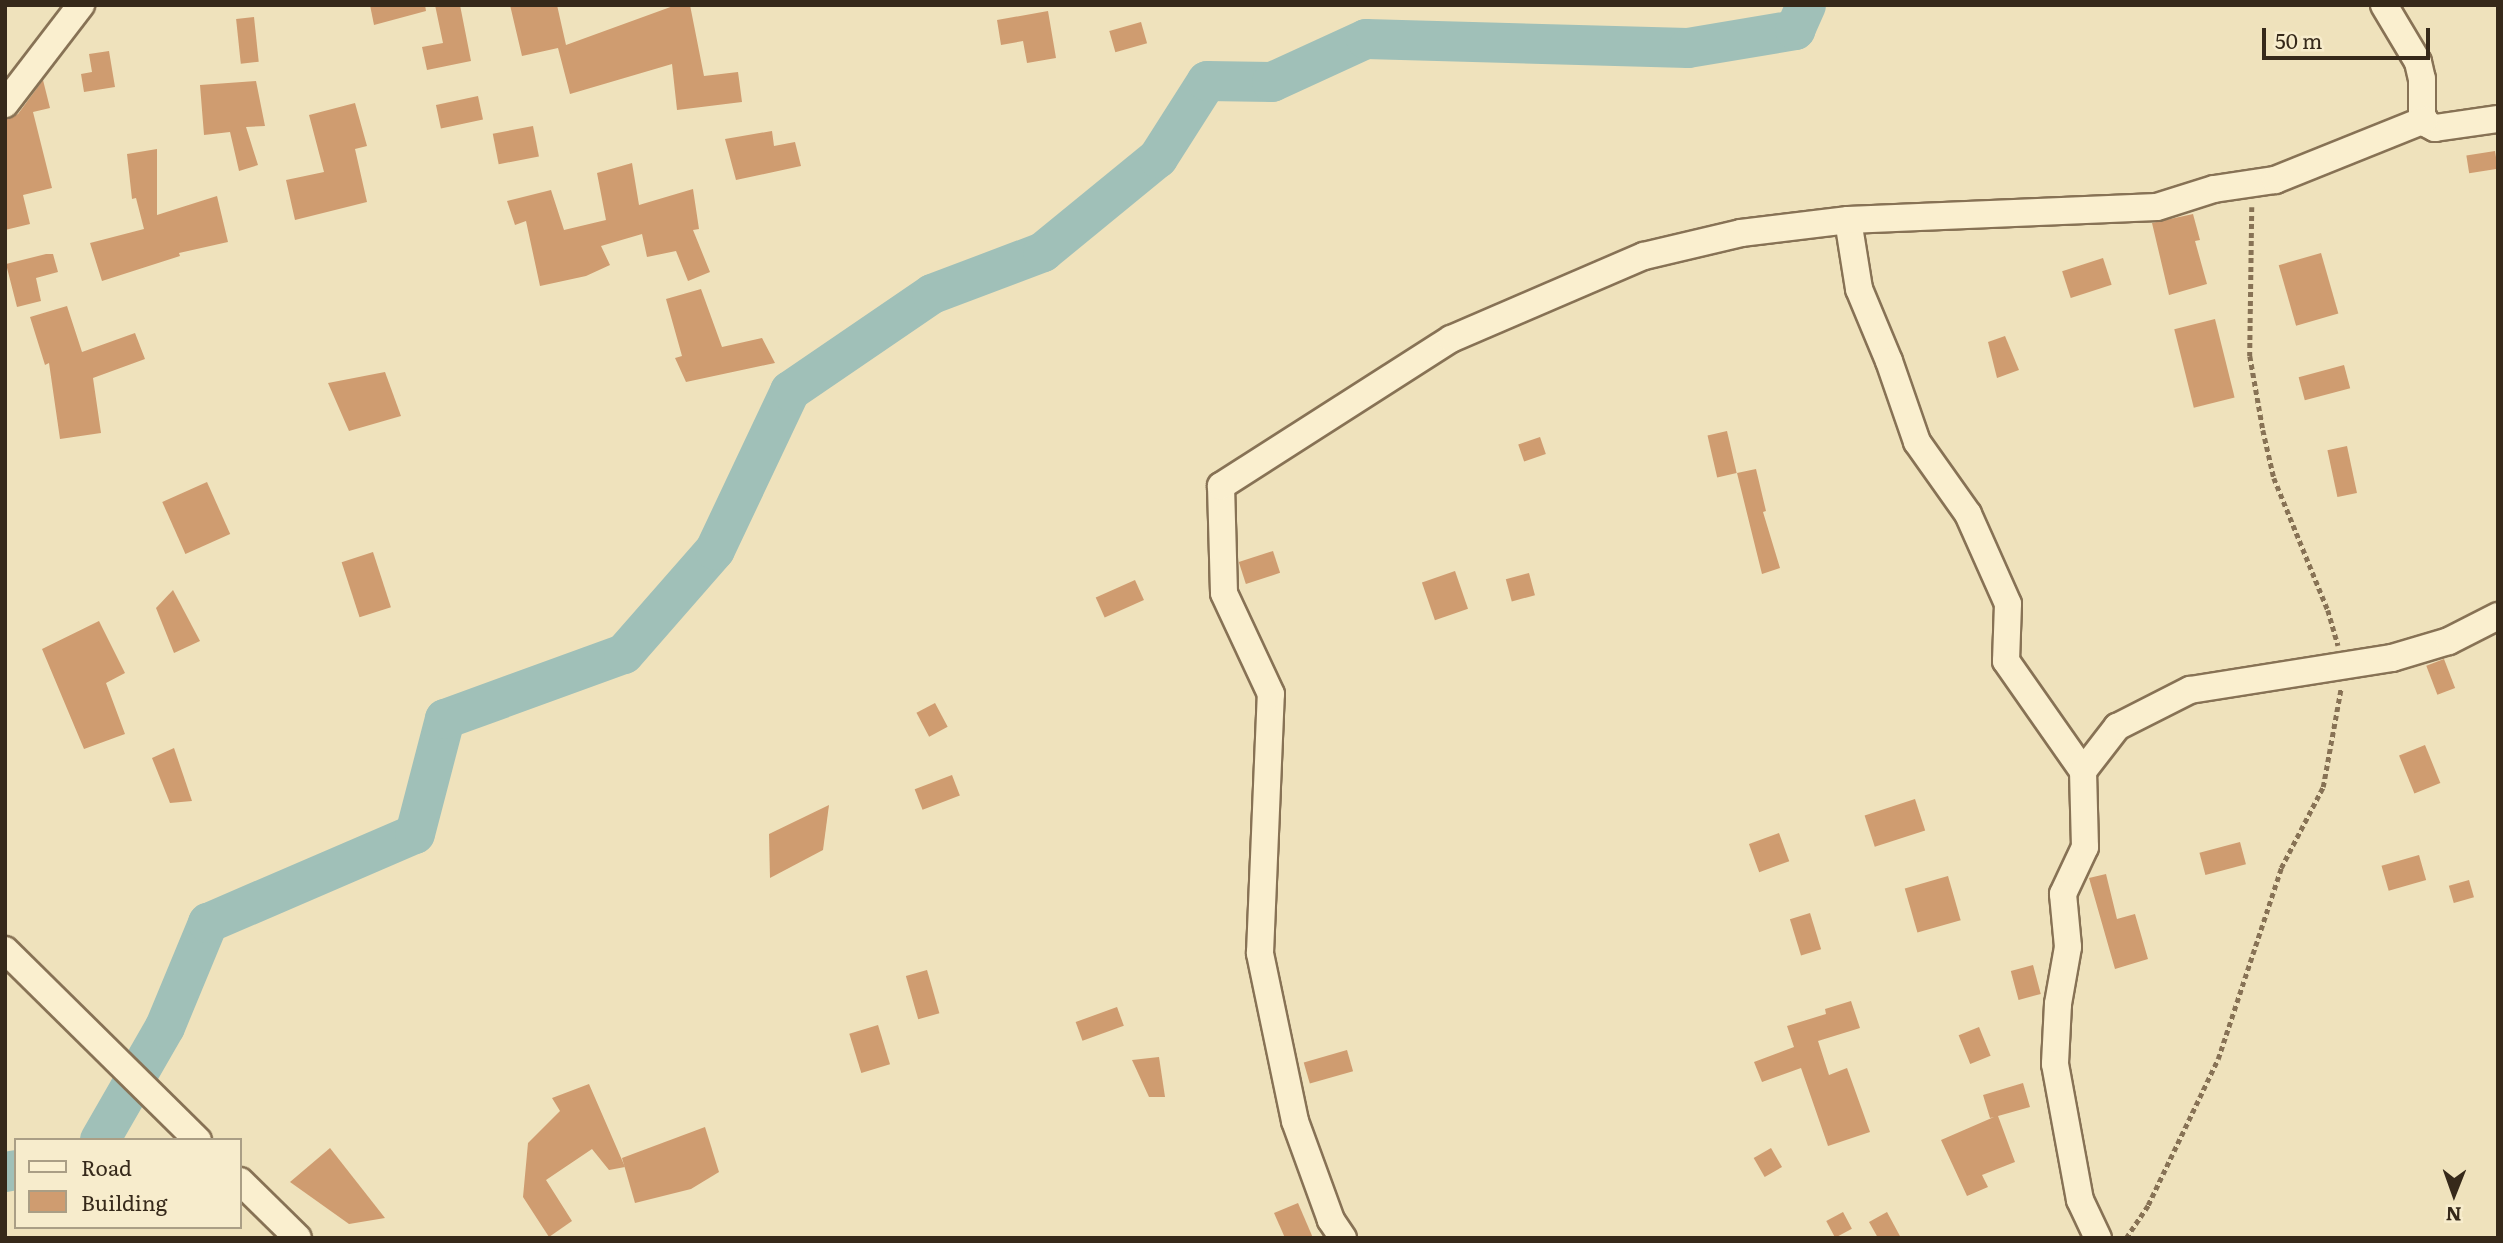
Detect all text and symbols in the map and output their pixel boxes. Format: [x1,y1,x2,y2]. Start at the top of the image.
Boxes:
scale bar [2265,14,2433,58]
text: 50 m [2275,24,2322,55]
legend [14,1138,242,1229]
text: Road [81,1151,132,1182]
north arrow [2419,1159,2489,1229]
text: Building [81,1186,167,1217]
text: N [2445,1201,2462,1229]

